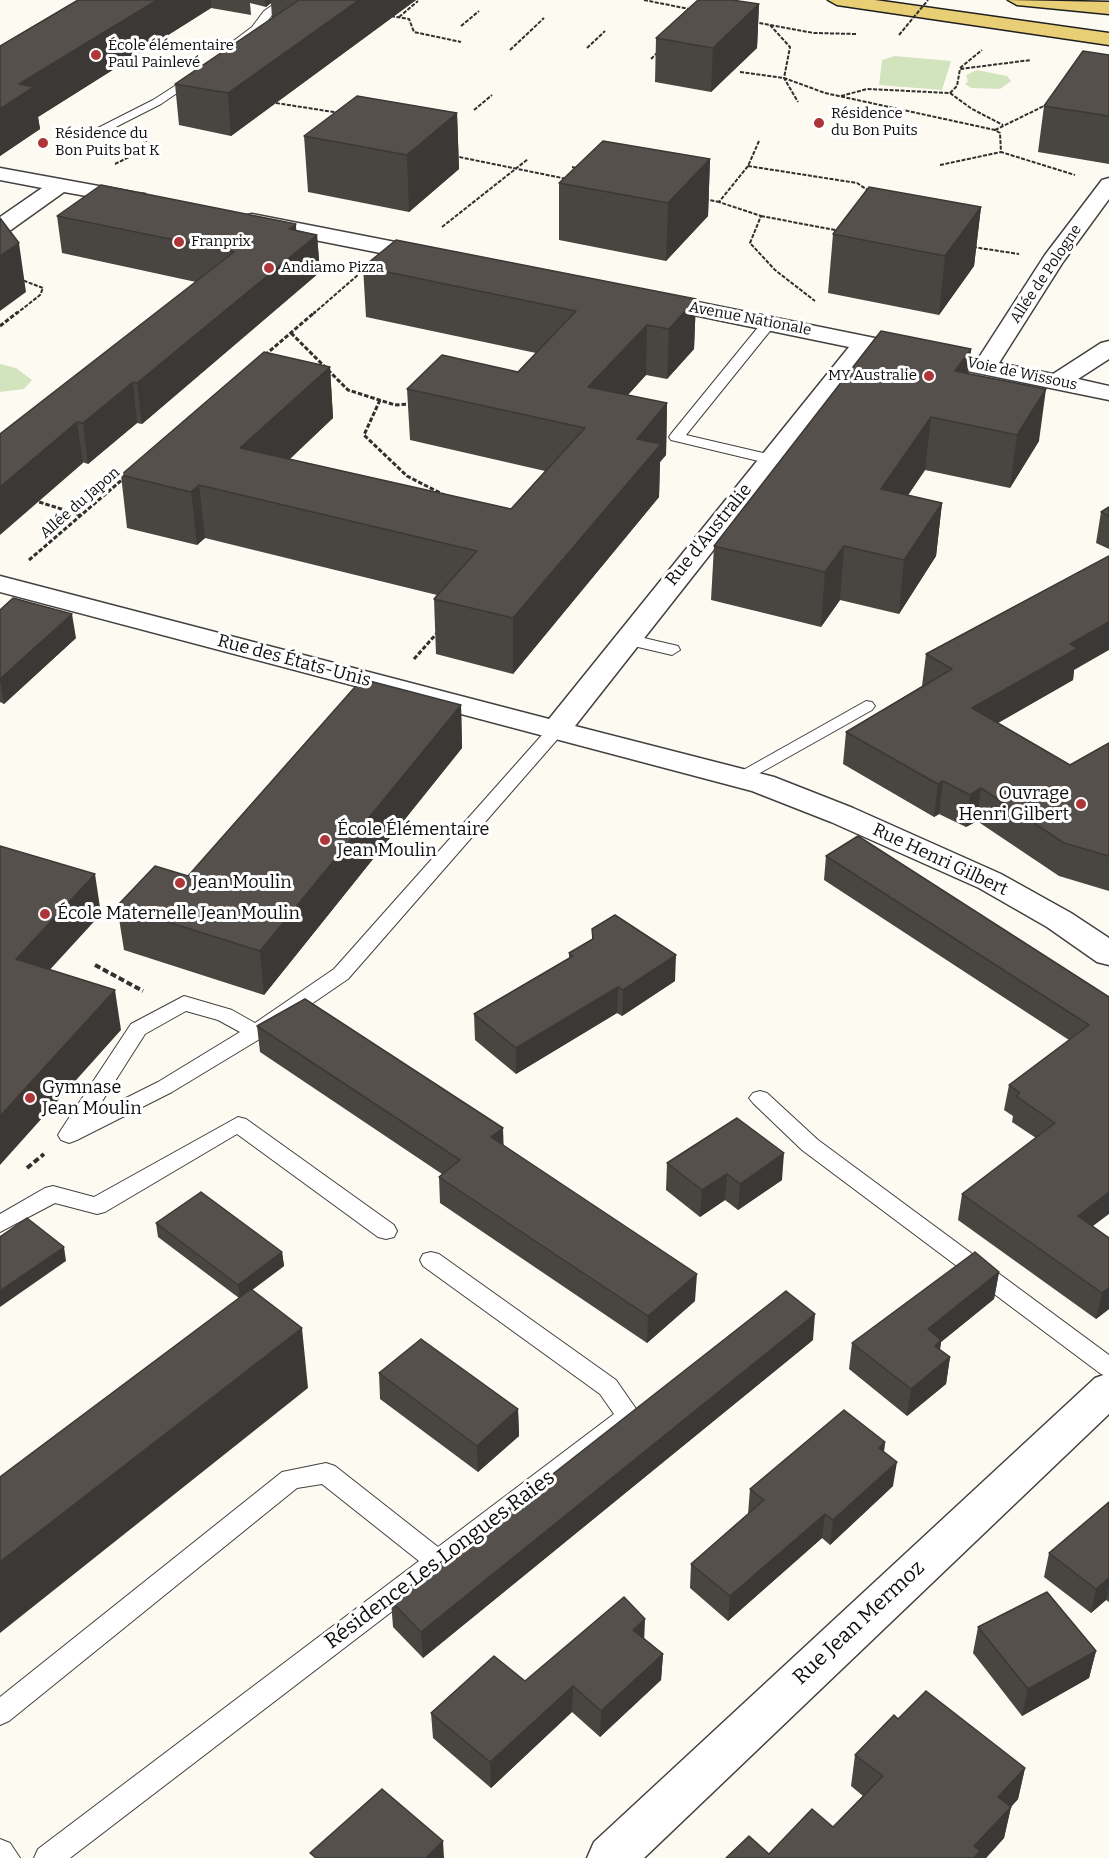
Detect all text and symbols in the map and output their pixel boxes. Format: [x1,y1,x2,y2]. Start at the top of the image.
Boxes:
place label: École élémentaire Paul Painlevé [108,37,234,72]
marker: École élémentaire Paul Painlevé [89,48,103,62]
place label: Résidence du Bon Puits [831,105,918,140]
marker: Résidence du Bon Puits [812,116,826,130]
place label: Résidence du Bon Puits bat K [55,125,160,160]
marker: Résidence du Bon Puits bat K [36,136,50,150]
street label: Allée de Pologne [1006,221,1086,327]
place label: Franprix [191,233,251,251]
marker: Franprix [172,235,186,249]
place label: Andiamo Pizza [281,259,384,277]
marker: Andiamo Pizza [262,261,276,275]
street label: Avenue Nationale [687,298,813,340]
street label: Voie de Wissous [965,354,1079,394]
place label: MY Australie [828,367,917,385]
marker: MY Australie [922,369,936,383]
street label: Allée du Japon [37,464,123,542]
street label: Rue d'Australie [661,480,757,590]
street label: Rue des États-Unis [215,630,373,692]
place label: Ouvrage Henri Gilbert [958,783,1069,826]
marker: Ouvrage Henri Gilbert [1074,797,1088,811]
place label: École Élémentaire Jean Moulin [337,819,489,862]
street label: Rue Henri Gilbert [869,819,1011,901]
marker: École Élémentaire Jean Moulin [318,833,332,847]
place label: Jean Moulin [192,872,292,894]
marker: Jean Moulin [173,876,187,890]
place label: École Maternelle Jean Moulin [57,903,300,925]
marker: École Maternelle Jean Moulin [38,907,52,921]
place label: Gymnase Jean Moulin [42,1077,142,1120]
marker: Gymnase Jean Moulin [23,1091,37,1105]
street label: Résidence Les Longues Raies [320,1465,560,1655]
street label: Rue Jean Mermoz [788,1556,930,1690]

